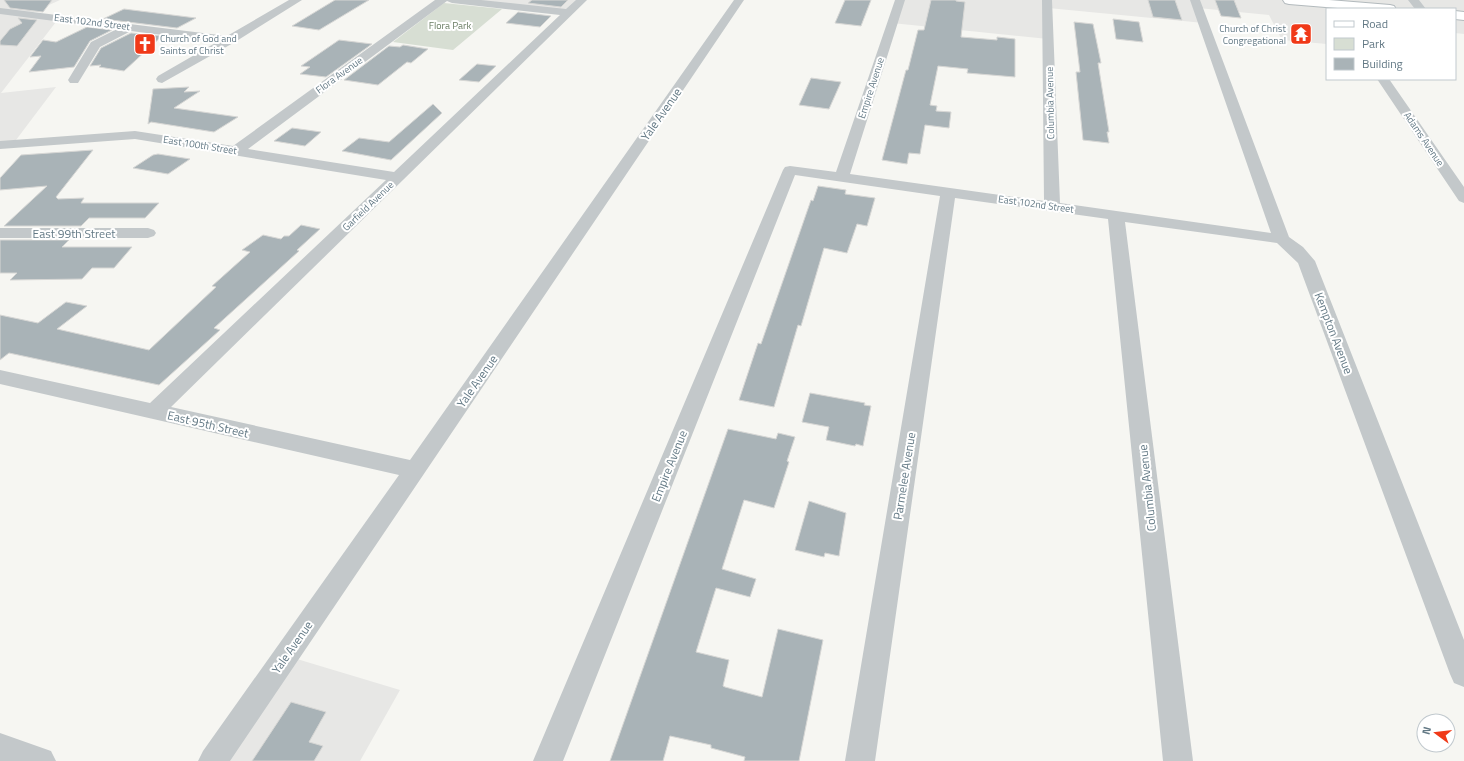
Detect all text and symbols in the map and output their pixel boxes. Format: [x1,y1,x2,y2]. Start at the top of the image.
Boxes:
legend [1326,8,1456,80]
street label: East 102nd Street [53,10,131,34]
text: Road [1362,14,1388,33]
park label: Flora Park [429,18,472,33]
place label: Church of Christ Congregational [1219,21,1286,48]
temple icon: Church of Christ Congregational [1288,21,1314,47]
church icon: Church of God and Saints of Christ [132,31,158,57]
place label: Church of God and Saints of Christ [160,31,237,58]
text: Park [1362,34,1385,53]
street label: Flora Avenue [312,53,366,97]
text: Building [1362,54,1403,73]
street label: Empire Avenue [854,56,888,120]
street label: Columbia Avenue [1042,67,1058,139]
street label: Yale Avenue [636,84,686,144]
street label: Adams Avenue [1400,109,1448,169]
street label: East 100th Street [162,132,238,158]
street label: Garfield Avenue [339,178,397,234]
street label: East 102nd Street [997,191,1075,217]
street label: East 99th Street [33,224,116,243]
street label: Kempton Avenue [1310,289,1358,377]
street label: Yale Avenue [452,351,502,411]
street label: East 95th Street [166,405,251,443]
street label: Empire Avenue [646,427,692,505]
street label: Parmelee Avenue [888,431,920,521]
street label: Columbia Avenue [1133,444,1161,532]
street label: Yale Avenue [267,617,317,677]
north arrow [1416,713,1456,753]
text: N [1418,725,1435,736]

